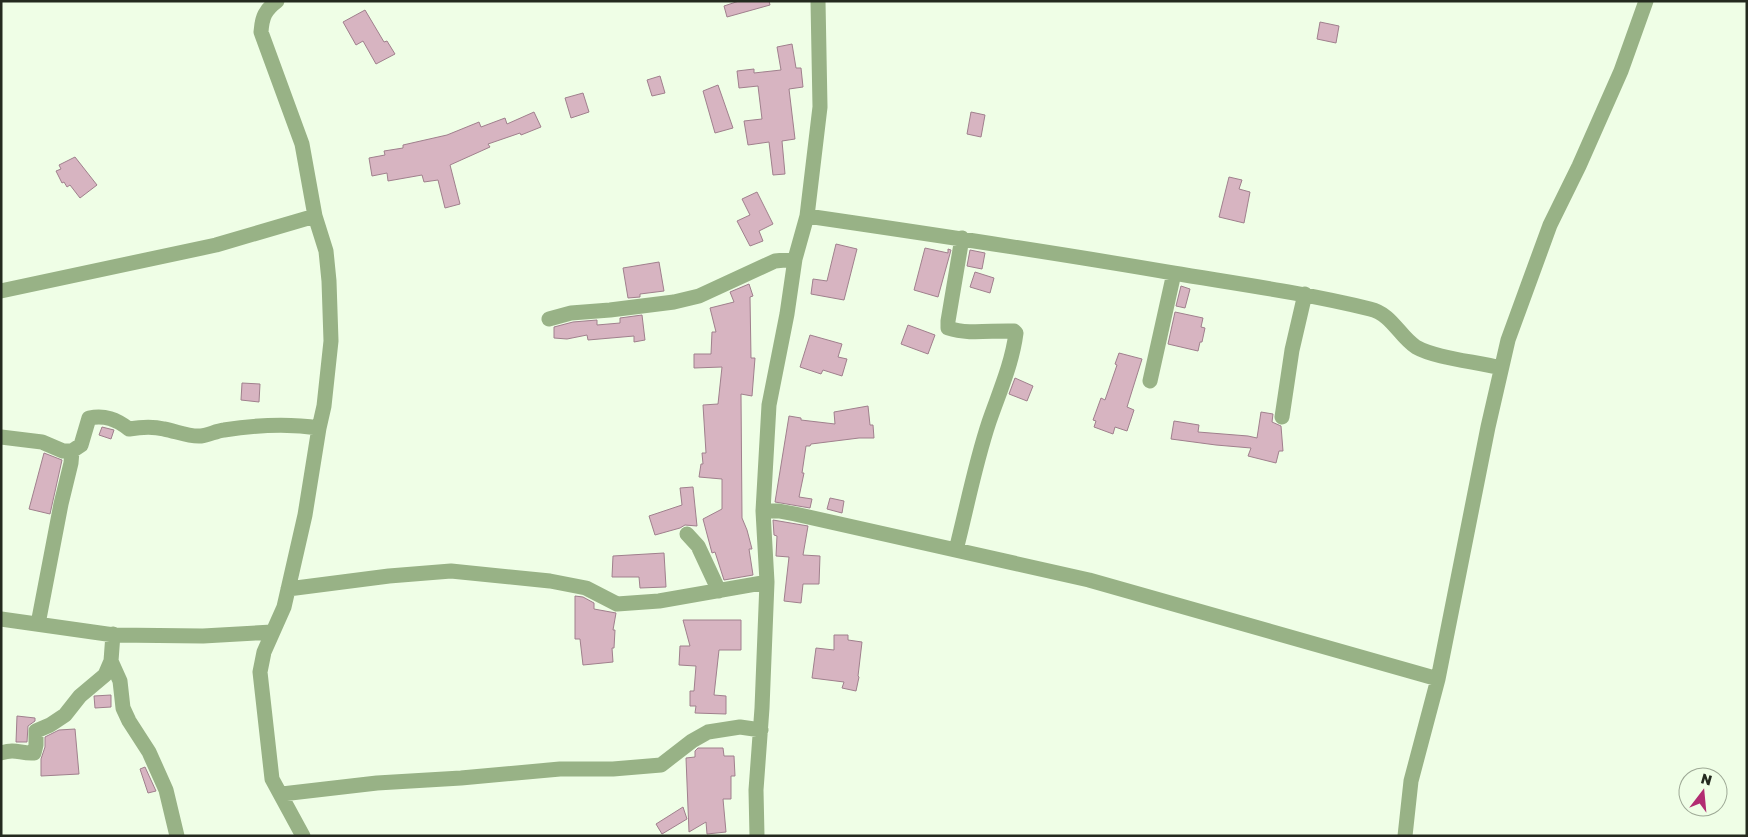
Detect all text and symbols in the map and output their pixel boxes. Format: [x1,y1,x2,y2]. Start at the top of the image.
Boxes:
north arrow [1678,767,1728,817]
text: N [1699,769,1714,789]

